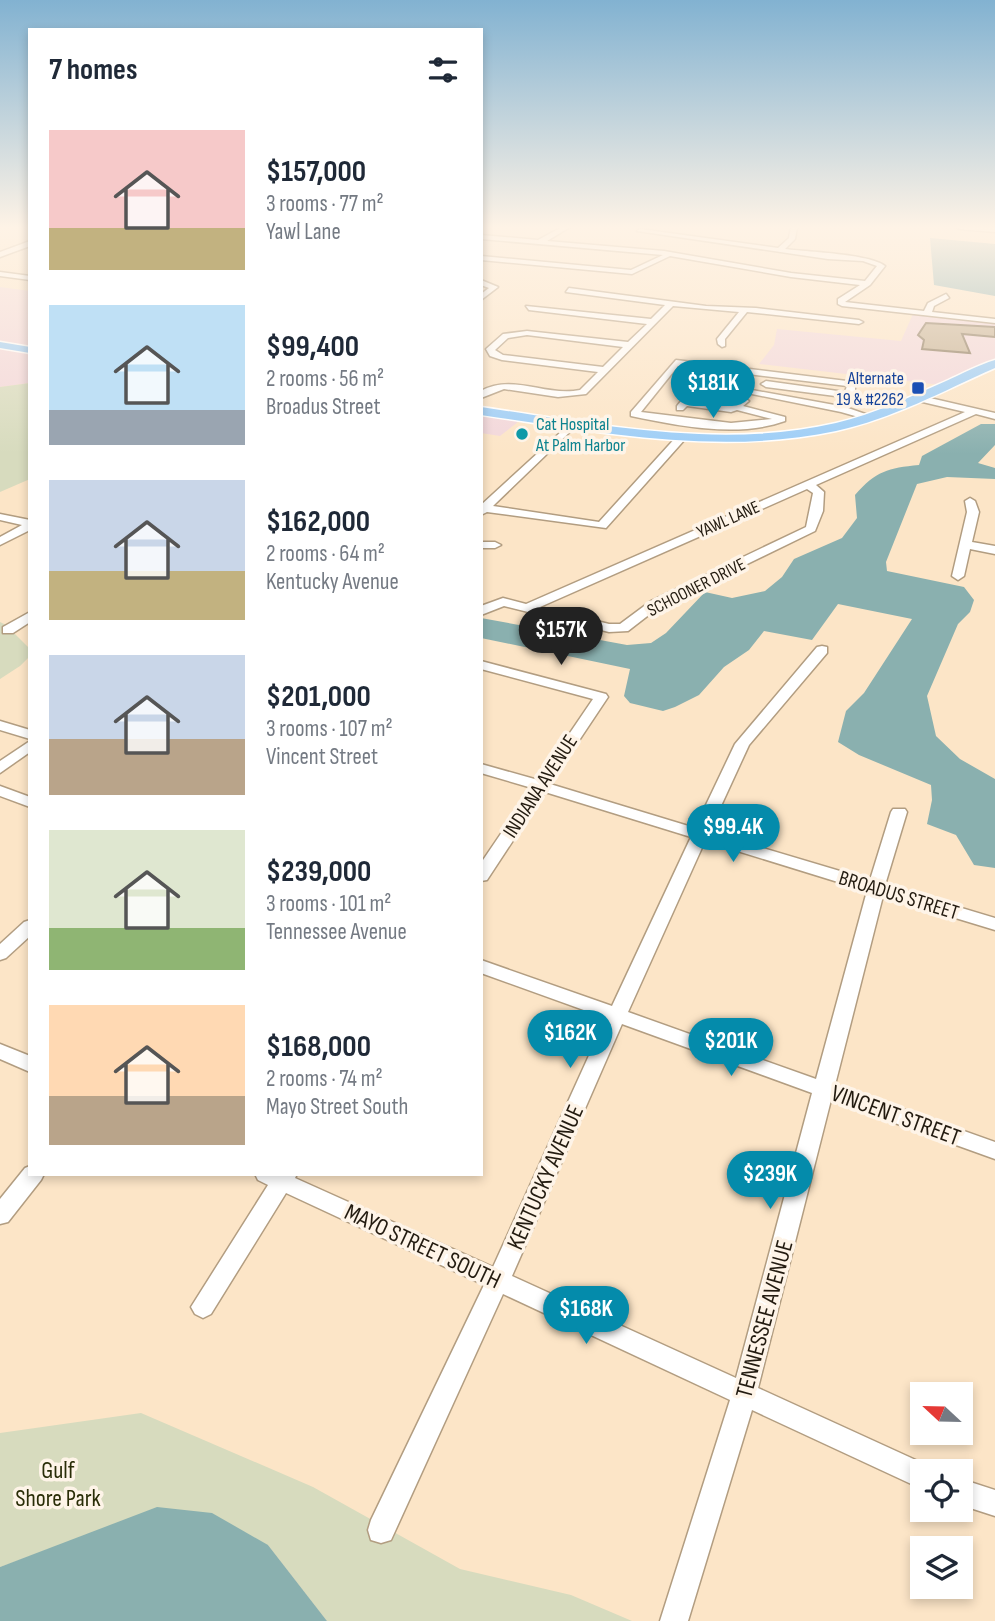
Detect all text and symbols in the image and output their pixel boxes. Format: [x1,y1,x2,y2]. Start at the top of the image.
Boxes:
icon: filters [424,51,462,89]
text: 7 homes [49,52,137,88]
text: $157,000 [266,154,366,190]
icon: home [105,158,189,242]
text: 3 rooms · 77 m² [266,190,384,218]
text: Yawl Lane [266,218,341,246]
text: $99,400 [266,329,359,365]
icon: home [105,333,189,417]
pin: $181K [664,360,762,420]
text: 2 rooms · 56 m² [266,365,384,393]
place label: Alternate 19 & #2262 [836,368,904,410]
text: $181K [687,369,739,397]
marker: Alternate 19 & #2262 [910,380,926,396]
text: Broadus Street [266,393,381,421]
place label: Cat Hospital At Palm Harbor [535,414,626,456]
marker: Cat Hospital At Palm Harbor [514,426,530,442]
street label: YAWL LANE [694,496,763,543]
text: $162,000 [266,504,370,540]
icon: home [105,508,189,592]
text: 2 rooms · 64 m² [266,540,385,568]
street label: SCHOONER DRIVE [644,554,749,621]
text: Kentucky Avenue [266,568,399,596]
pin: $157K [512,608,610,667]
text: $157K [535,616,587,644]
text: $201,000 [266,679,371,715]
icon: home [105,683,189,767]
text: 3 rooms · 107 m² [266,715,393,743]
street label: INDIANA AVENUE [498,730,583,842]
text: Vincent Street [266,743,378,771]
pin: $99.4K [676,804,790,864]
text: $99.4K [703,813,763,841]
text: $239,000 [266,854,371,890]
icon: home [105,858,189,942]
street label: BROADUS STREET [836,865,962,926]
text: 3 rooms · 101 m² [266,890,391,918]
text: Tennessee Avenue [266,918,407,946]
pin: $162K [521,1010,619,1070]
pin: $201K [682,1018,780,1078]
text: $162K [543,1019,597,1047]
text: $201K [704,1027,758,1055]
text: $168,000 [266,1029,371,1065]
icon: home [105,1033,189,1117]
text: 2 rooms · 74 m² [266,1065,383,1093]
street label: VINCENT STREET [827,1079,965,1152]
text: Mayo Street South [266,1093,408,1121]
street label: KENTUCKY AVENUE [501,1100,590,1254]
pin: $239K [721,1152,819,1211]
text: $239K [743,1160,797,1188]
street label: MAYO STREET SOUTH [340,1198,505,1295]
street label: TENNESSEE AVENUE [730,1237,799,1401]
pin: $168K [537,1286,635,1346]
text: $168K [559,1295,613,1323]
north arrow [910,1382,973,1446]
map controls [910,1382,973,1599]
park label: Gulf Shore Park [15,1456,101,1513]
button: locate [910,1459,973,1522]
button: layers [910,1536,973,1599]

